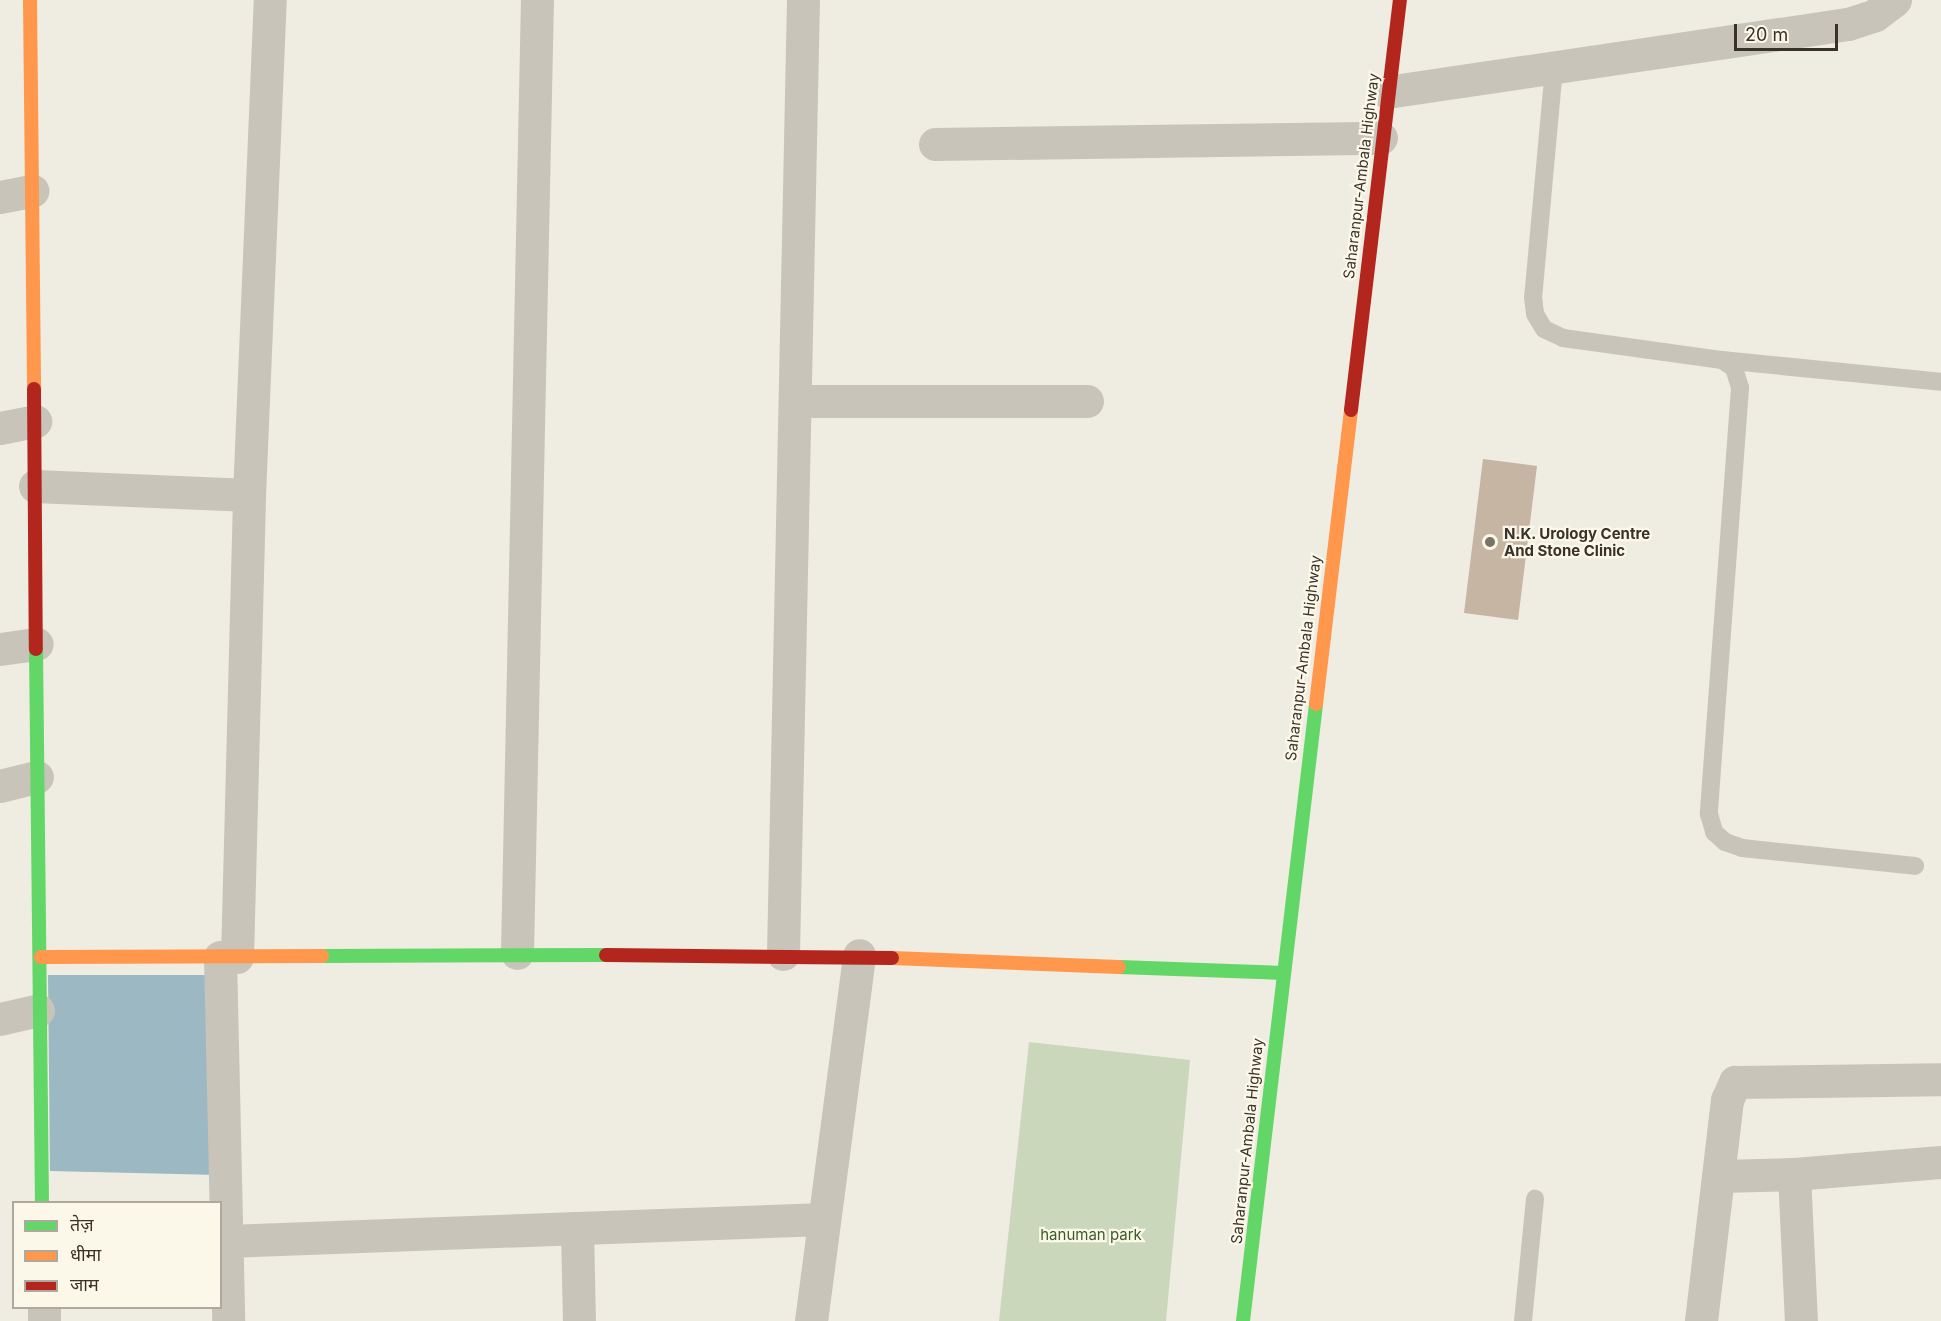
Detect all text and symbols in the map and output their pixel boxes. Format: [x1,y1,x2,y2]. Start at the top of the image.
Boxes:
scale bar [1737,12,1840,50]
text: 20 m [1745,24,1788,45]
street label: Saharanpur-Ambala Highway [1339,72,1383,280]
place label: N.K. Urology Centre And Stone Clinic [1504,524,1651,559]
marker: N.K. Urology Centre And Stone Clinic [1481,533,1499,551]
street label: Saharanpur-Ambala Highway [1281,554,1325,762]
street label: Saharanpur-Ambala Highway [1227,1037,1267,1245]
legend [12,1201,222,1309]
text: तेज़ [70,1214,94,1235]
park label: hanuman park [1040,1226,1142,1244]
text: धीमा [70,1244,101,1265]
text: जाम [70,1274,99,1295]

